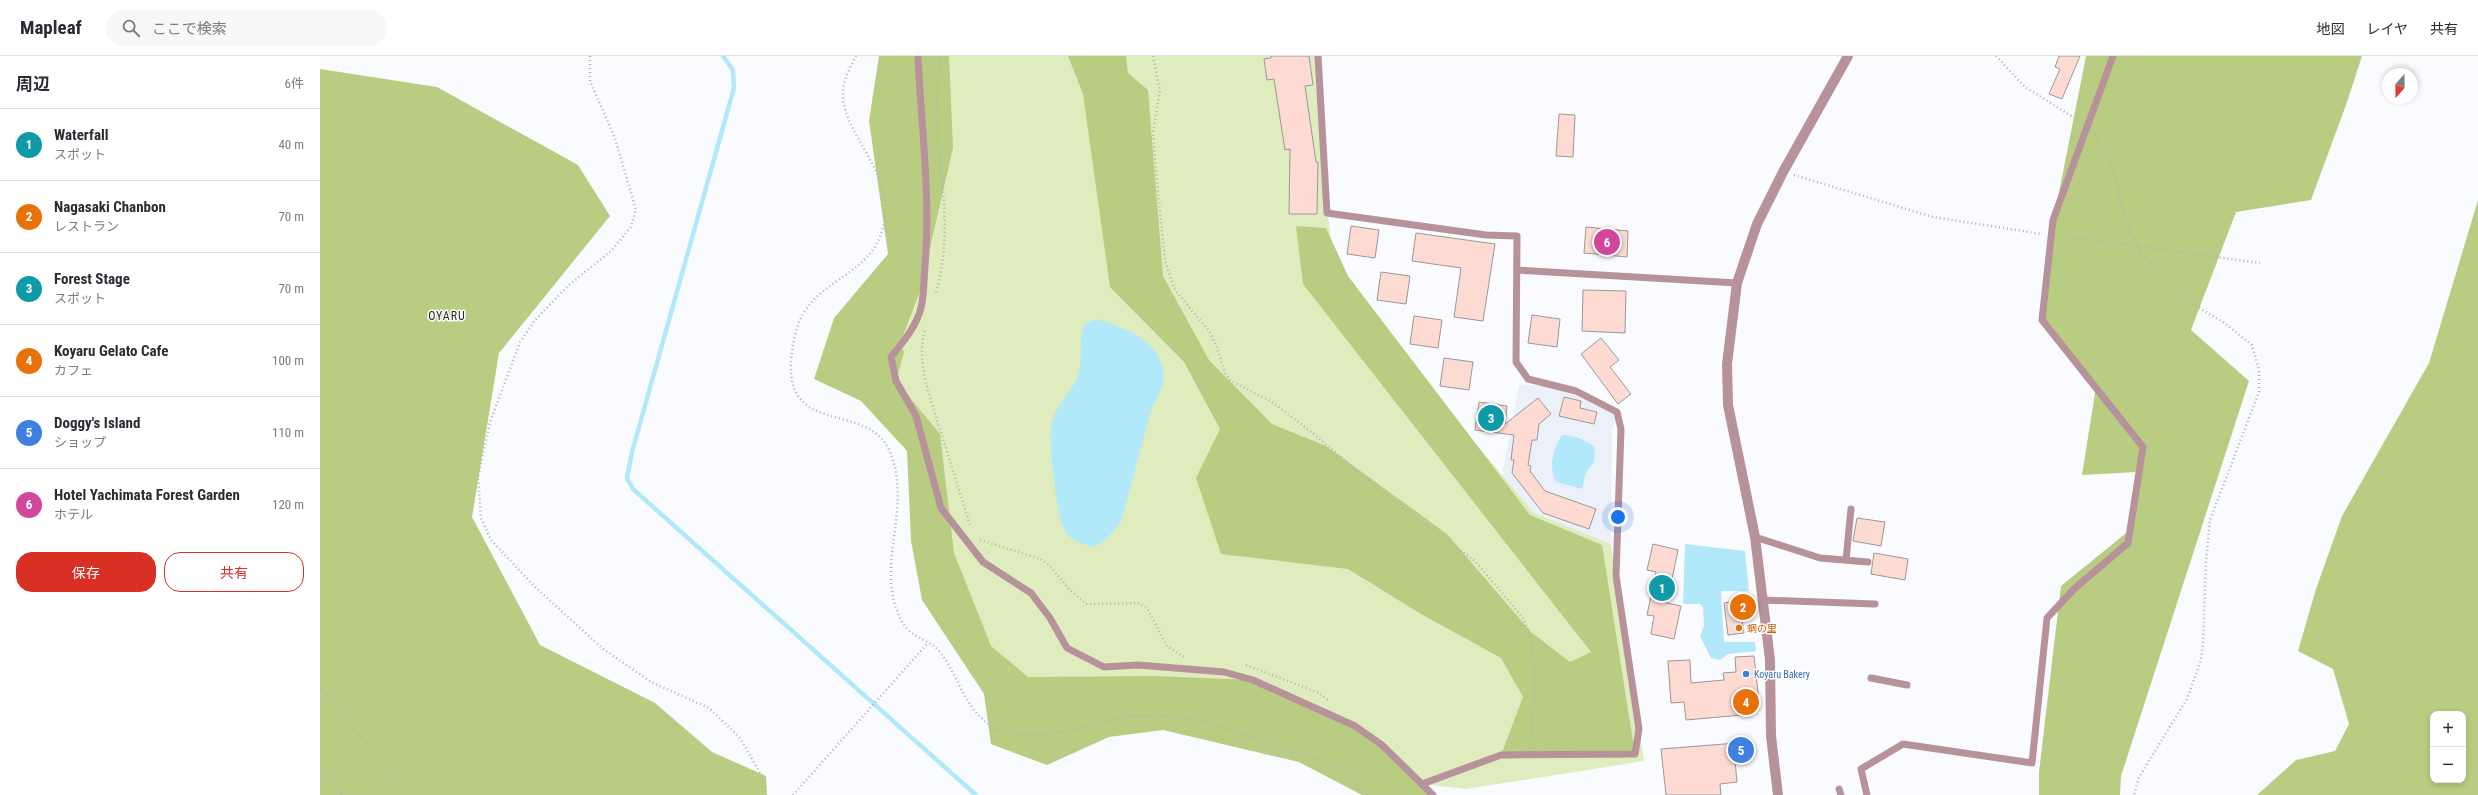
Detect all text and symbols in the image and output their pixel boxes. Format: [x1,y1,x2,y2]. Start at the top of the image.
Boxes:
search box [106,10,386,46]
text: Mapleaf [20,16,82,39]
icon: search [120,17,142,39]
text: ここで検索 [152,20,227,38]
text: 地図 [2316,21,2344,37]
text: レイヤ [2366,21,2408,37]
text: 共有 [2430,21,2458,37]
north arrow [2382,68,2418,104]
text: 周辺 [16,74,50,94]
text: 6件 [285,76,304,91]
text: Waterfall [54,126,109,144]
text: 1 [26,137,32,152]
text: 40 m [278,137,304,152]
text: スポット [54,147,106,162]
text: Nagasaki Chanbon [54,198,166,216]
text: 2 [26,209,32,224]
text: 70 m [278,209,304,224]
text: レストラン [54,219,119,234]
pin: 6 [1594,227,1620,257]
text: Forest Stage [54,270,130,288]
text: 3 [26,281,32,296]
text: 70 m [278,281,304,296]
text: スポット [54,291,106,306]
district label: OYARU [428,309,466,323]
text: Koyaru Gelato Cafe [54,342,169,360]
text: 4 [26,353,32,368]
text: 100 m [272,353,304,368]
text: カフェ [54,363,93,378]
pin: 3 [1478,403,1504,433]
text: Doggy's Island [54,414,140,432]
text: 5 [26,425,32,440]
text: 110 m [272,425,304,440]
text: ショップ [54,435,106,450]
text: Hotel Yachimata Forest Garden [54,486,240,504]
text: 6 [26,497,32,512]
text: 120 m [272,497,304,512]
text: ホテル [54,507,93,522]
your location [1608,507,1628,527]
button: 保存 [16,552,156,592]
button: 共有 [164,552,304,592]
pin: 1 [1649,573,1675,603]
pin: 2 [1730,592,1756,622]
marker: 蜩の里 [1734,623,1744,633]
place label: 蜩の里 [1747,623,1777,634]
marker: Koyaru Bakery [1741,669,1751,679]
place label: Koyaru Bakery [1754,669,1810,680]
pin: 4 [1733,687,1759,717]
map controls [2430,711,2466,783]
button: + [2430,711,2466,747]
pin: 5 [1728,735,1754,765]
button: − [2430,747,2466,783]

